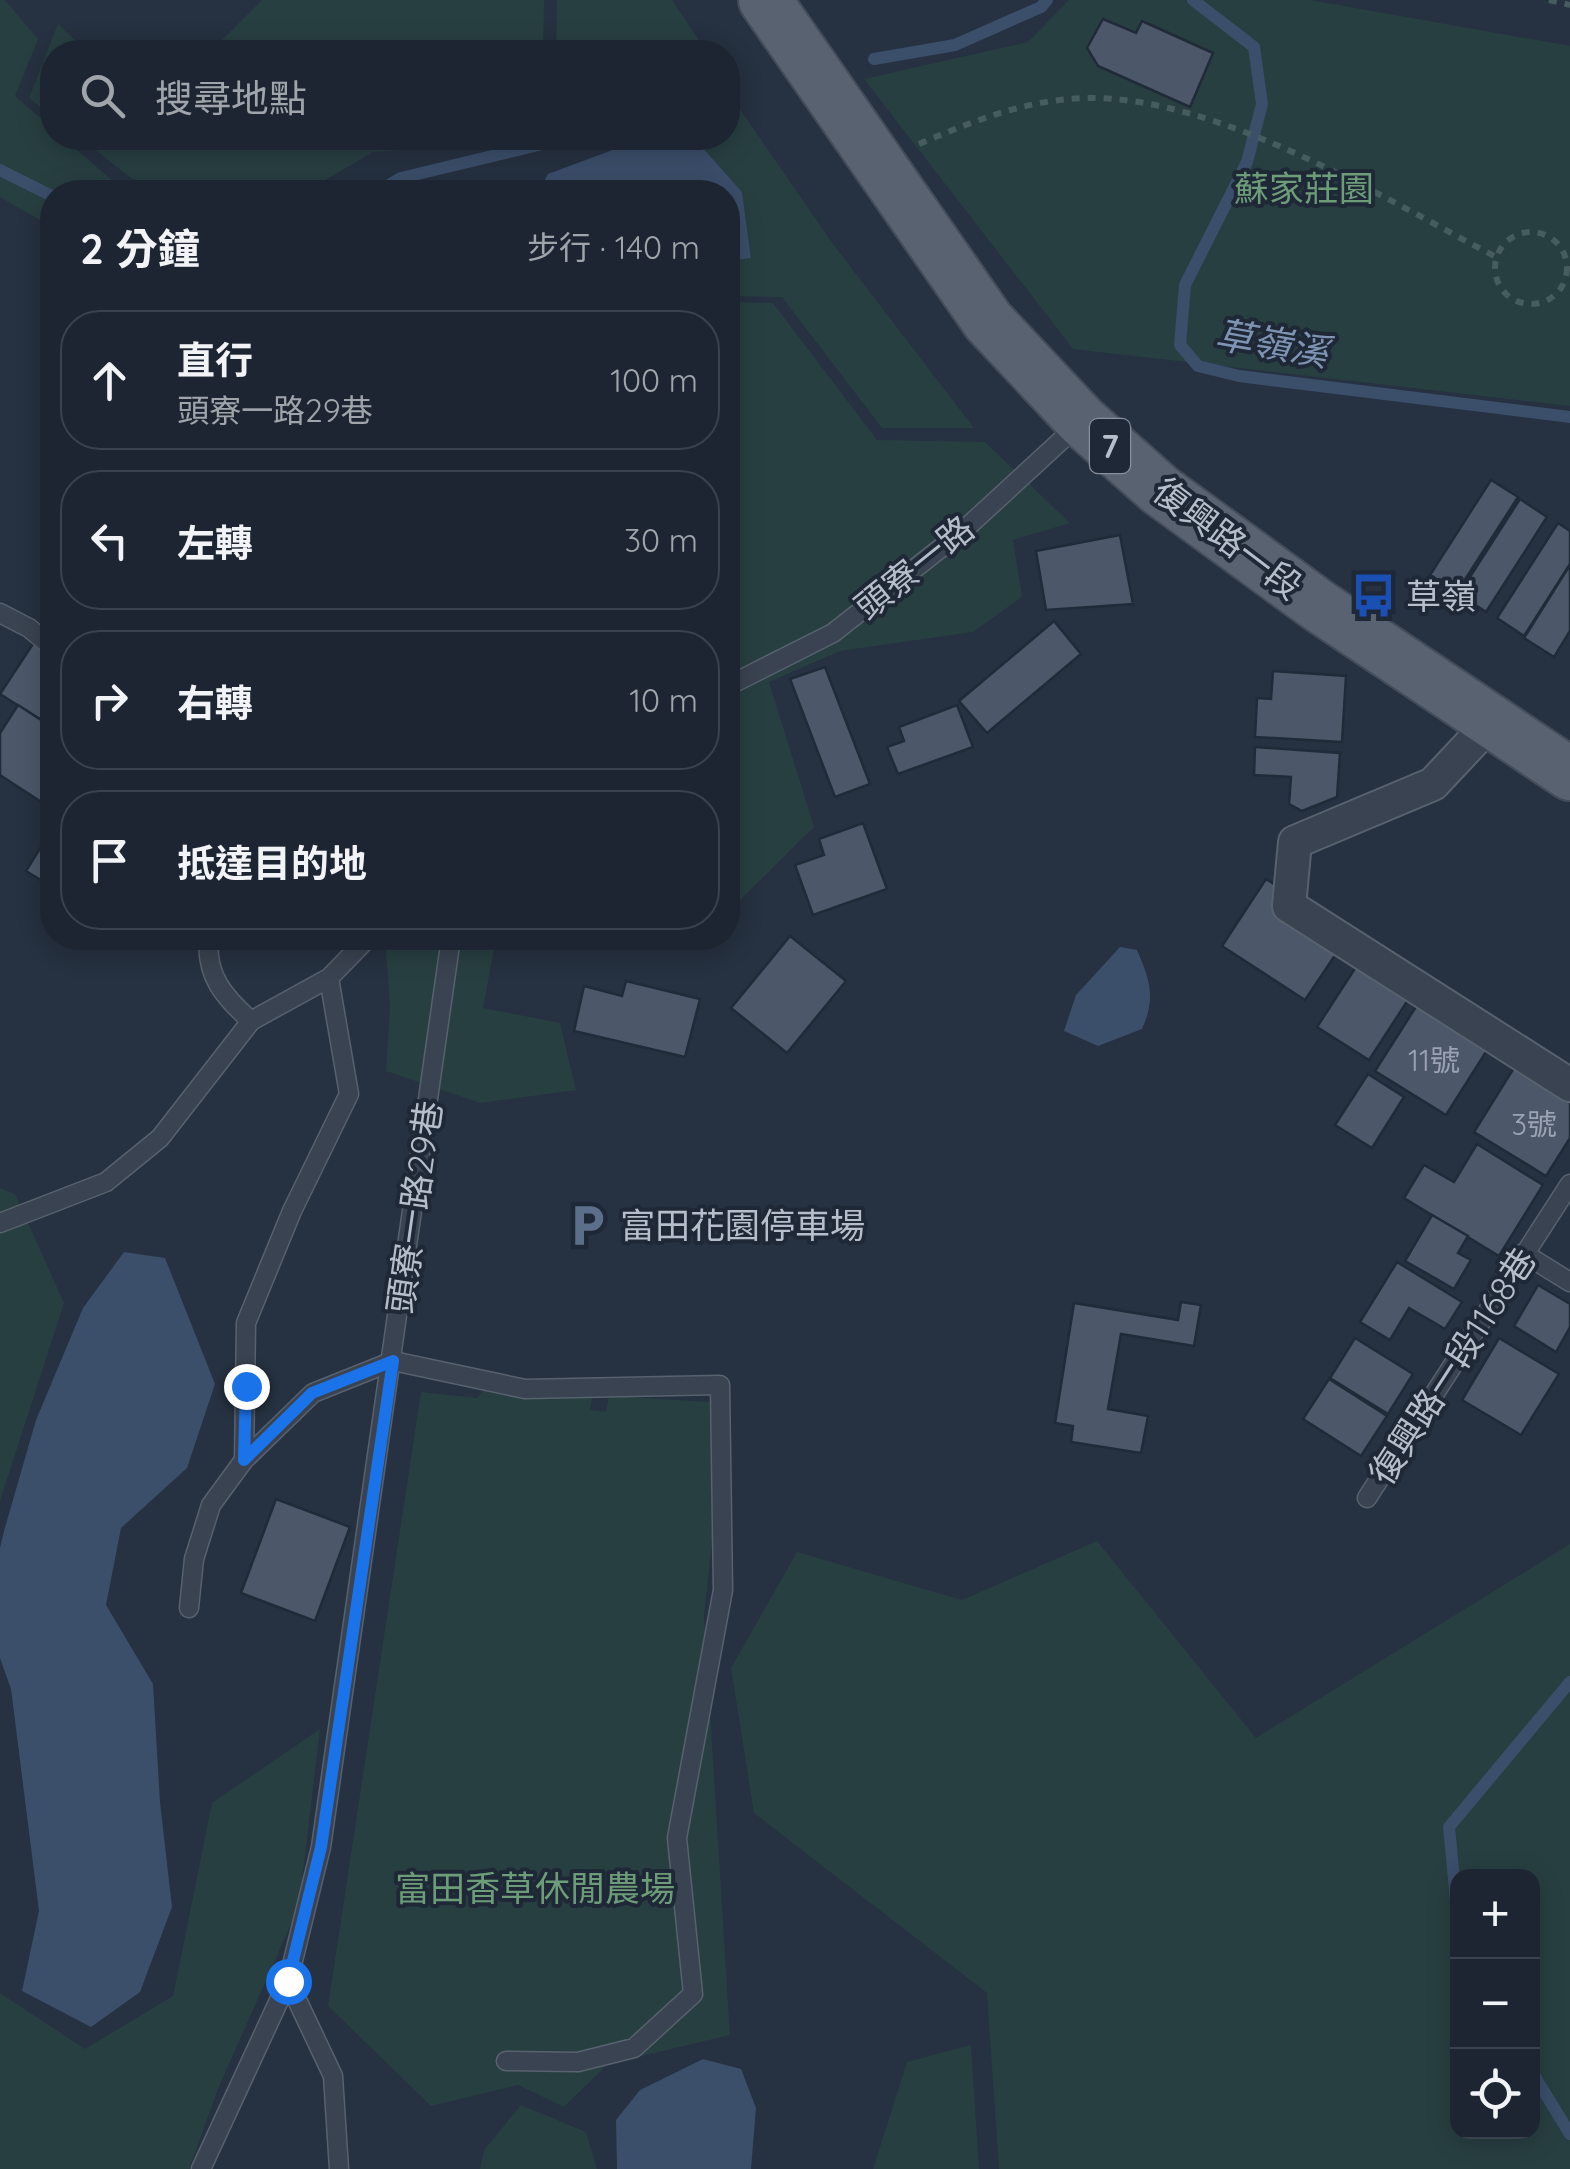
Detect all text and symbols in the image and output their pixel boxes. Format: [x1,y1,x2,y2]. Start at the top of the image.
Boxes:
search box [40,40,740,150]
icon: search [75,68,130,123]
text: 搜尋地點 [155,74,307,122]
park label: 蘇家莊園 [1234,166,1374,210]
text: 2 分鐘 [80,222,200,275]
text: 步行 · 140 m [527,227,700,267]
water label: 草嶺溪 [1212,309,1337,377]
text: 直行 [177,336,253,384]
icon: ahead [82,353,137,408]
text: 100 m [610,360,698,400]
text: 頭寮一路29巷 [177,390,373,430]
road number: 7 [1090,419,1130,473]
street label: 復興路一段 [1145,468,1311,608]
street label: 頭寮一路 [846,506,982,628]
icon: left [82,513,137,568]
text: 左轉 [177,519,253,567]
text: 30 m [624,520,698,560]
bus stop icon: 草嶺 [1349,572,1397,620]
place label: 草嶺 [1406,574,1476,618]
icon: right [82,673,137,728]
text: 右轉 [177,679,253,727]
text: 10 m [629,680,698,720]
icon: arrive [82,833,137,888]
text: 抵達目的地 [177,839,367,887]
house number: 11號 [1408,1041,1460,1079]
street label: 頭寮一路29巷 [377,1098,451,1316]
house number: 3號 [1511,1105,1557,1143]
parking icon: 富田花園停車場 [563,1201,611,1249]
place label: 富田花園停車場 [620,1203,865,1247]
street label: 復興路一段1168巷 [1359,1239,1545,1493]
route end [224,1364,270,1410]
park label: 富田香草休閒農場 [395,1866,675,1910]
map controls [1450,1869,1540,2139]
button: + [1450,1869,1540,1959]
route start [266,1959,312,2005]
button: − [1450,1959,1540,2049]
button: locate [1450,2049,1540,2139]

